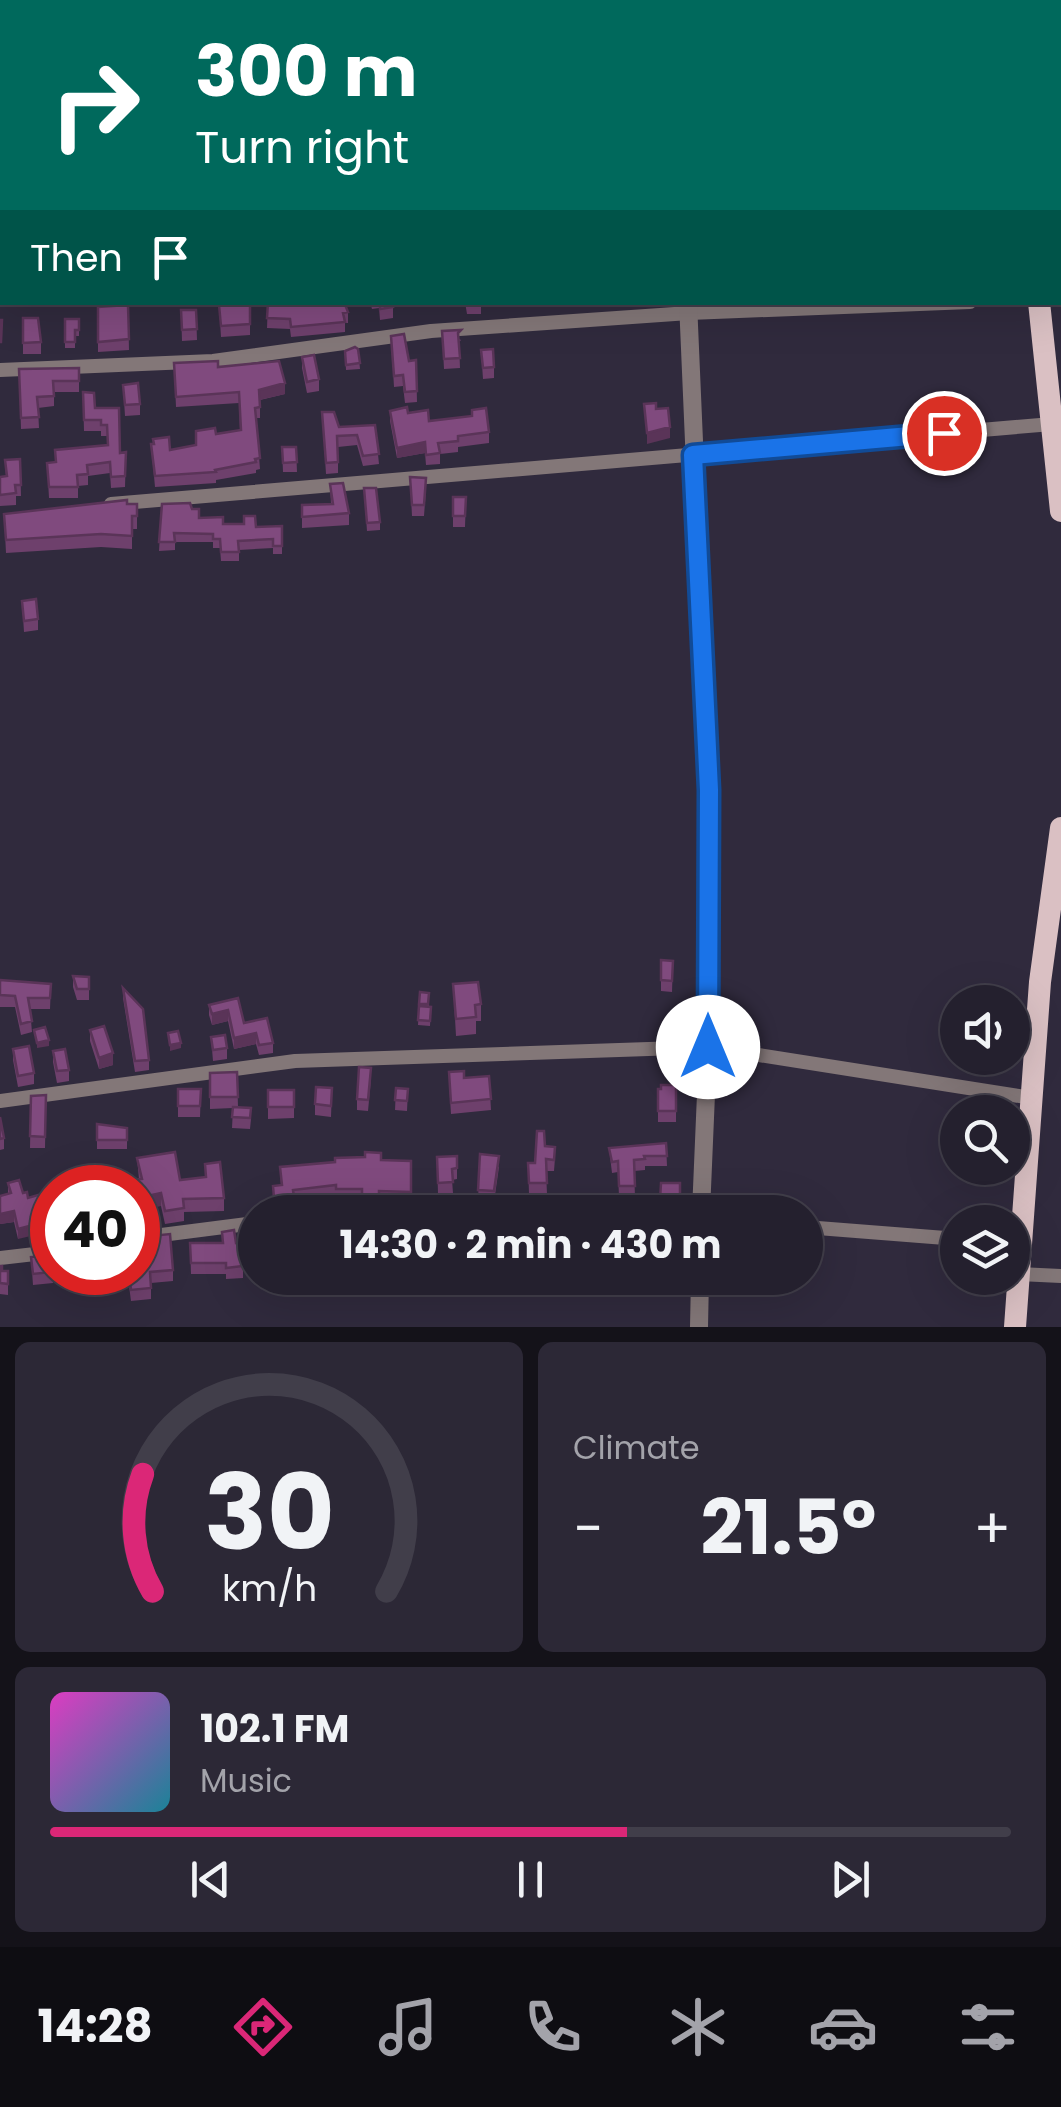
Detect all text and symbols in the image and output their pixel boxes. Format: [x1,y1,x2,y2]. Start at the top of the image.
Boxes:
text: 300 m [195,22,418,121]
icon: right [30,40,160,170]
text: Turn right [195,116,409,179]
icon: arrive [143,230,198,285]
text: Then [30,231,123,284]
pin [902,391,987,476]
icon: arrive [917,406,972,461]
map controls [940,985,1030,1295]
button: sound [940,985,1030,1075]
position arrow [656,995,760,1099]
button: search [940,1095,1030,1185]
speed limit sign: 40 [30,1165,160,1295]
button: layers [940,1205,1030,1295]
text: 14:30 · 2 min · 430 m [339,1218,722,1271]
text: Climate [573,1425,700,1470]
text: 30 [204,1440,334,1585]
text: 21.5° [701,1475,876,1580]
text: − [573,1490,603,1567]
text: + [973,1490,1011,1567]
text: km/h [221,1563,317,1614]
text: 102.1 FM [200,1702,350,1755]
text: Music [200,1758,292,1803]
icon: previous [183,1852,238,1907]
icon: pause [503,1852,558,1907]
icon: next [823,1852,878,1907]
icon: directions [228,1992,298,2062]
icon: music [373,1992,443,2062]
icon: phone [518,1992,588,2062]
icon: climate [663,1992,733,2062]
icon: car [808,1992,878,2062]
icon: filters [953,1992,1023,2062]
text: 14:28 [38,1995,153,2058]

